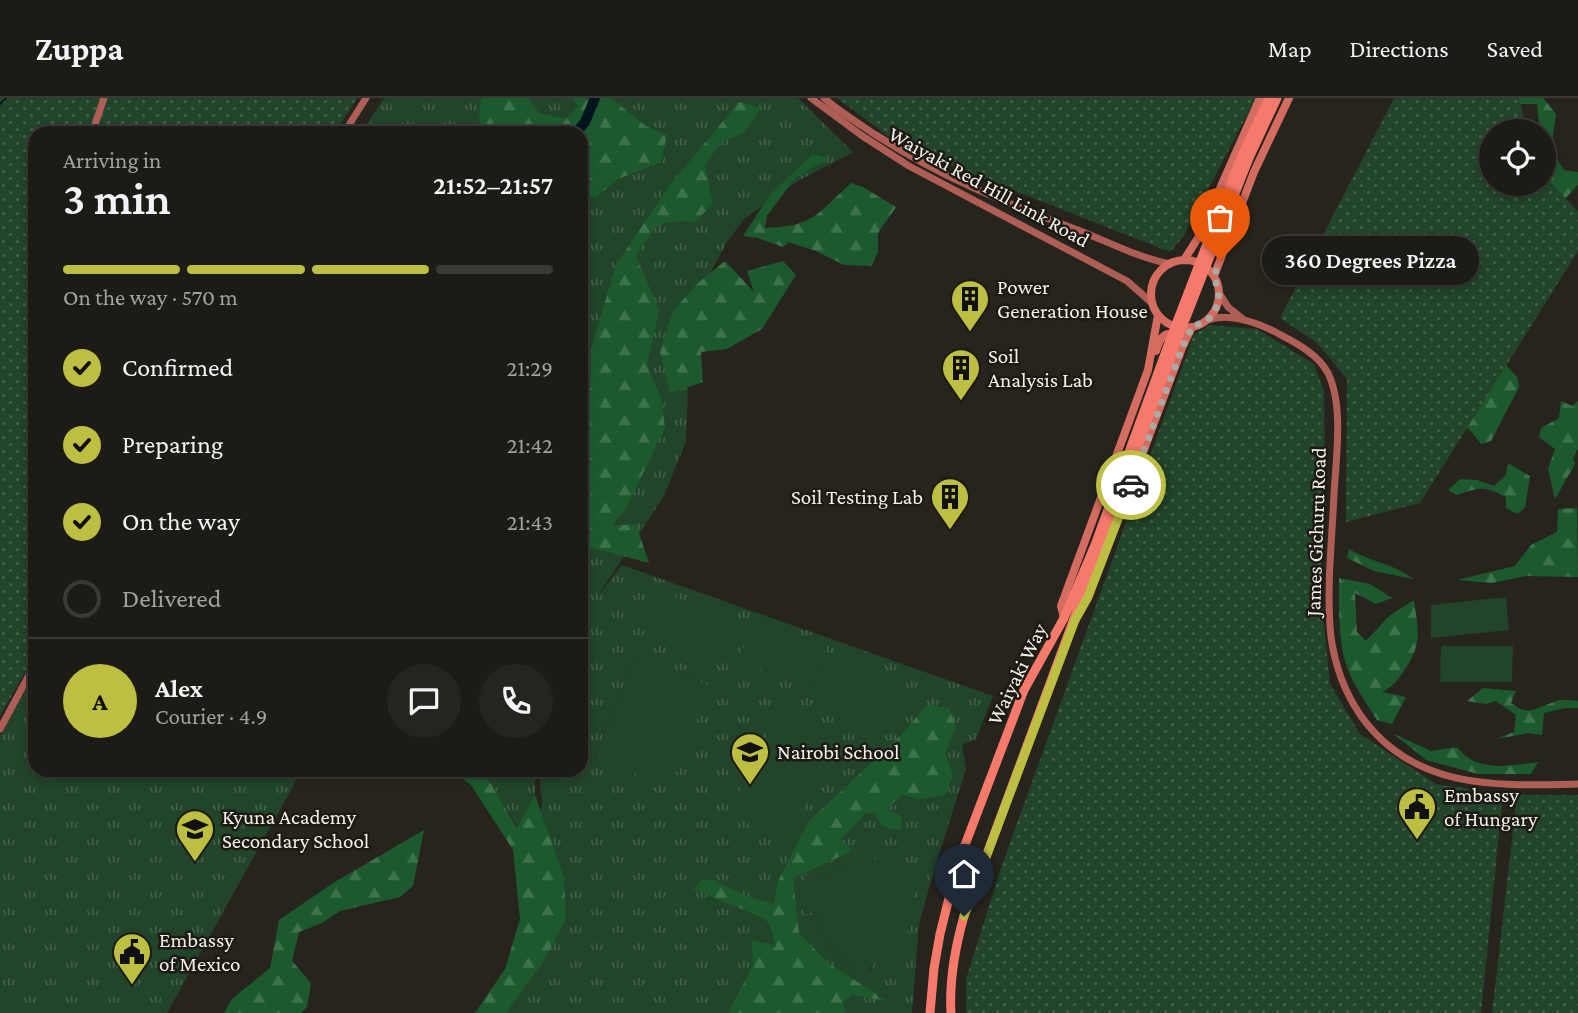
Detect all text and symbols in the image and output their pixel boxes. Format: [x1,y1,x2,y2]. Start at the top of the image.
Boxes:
text: Zuppa [35,30,124,67]
text: Map [1268,35,1312,62]
text: Directions [1350,35,1449,62]
text: Saved [1487,35,1543,62]
map controls [1479,119,1556,196]
button: locate [1479,119,1556,196]
street label: Waiyaki Red Hill Link Road [884,122,1094,252]
text: Arriving in [63,147,161,173]
text: 21:52–21:57 [433,171,553,200]
text: 3 min [63,173,171,224]
pin [1190,188,1250,260]
icon: bag [1201,199,1239,237]
callout: 360 Degrees Pizza [1262,236,1479,284]
text: 360 Degrees Pizza [1285,247,1456,273]
place label: Power Generation House [997,275,1148,323]
building icon: Power Generation House [949,278,991,333]
text: On the way · 570 m [63,284,238,310]
place label: Soil Analysis Lab [988,344,1093,392]
building icon: Soil Analysis Lab [940,347,982,402]
icon: check [63,349,101,387]
text: Confirmed [122,353,233,382]
text: 21:29 [507,355,553,381]
icon: check [63,426,101,464]
text: Preparing [122,430,223,459]
text: 21:42 [507,432,553,458]
street label: James Gichuru Road [1301,447,1331,619]
courier [1096,450,1166,520]
icon: car [1112,466,1150,504]
building icon: Soil Testing Lab [929,476,971,531]
place label: Soil Testing Lab [791,485,923,509]
icon: check [63,503,101,541]
text: On the way [122,507,240,536]
text: 21:43 [507,509,553,535]
text: Delivered [122,584,221,613]
street label: Waiyaki Way [982,619,1052,729]
button: chat [387,664,461,738]
button: phone [479,664,553,738]
text: Alex [155,674,203,703]
text: A [92,687,108,716]
text: Courier · 4.9 [155,703,267,729]
school or university icon: Nairobi School [729,731,771,786]
place label: Nairobi School [777,740,900,764]
place label: Embassy of Hungary [1444,783,1538,831]
public building icon: Embassy of Hungary [1396,786,1438,841]
place label: Kyuna Academy Secondary School [222,805,369,853]
school or university icon: Kyuna Academy Secondary School [174,808,216,863]
pin [934,844,994,916]
icon: home [945,855,983,893]
place label: Embassy of Mexico [159,928,240,976]
public building icon: Embassy of Mexico [111,931,153,986]

